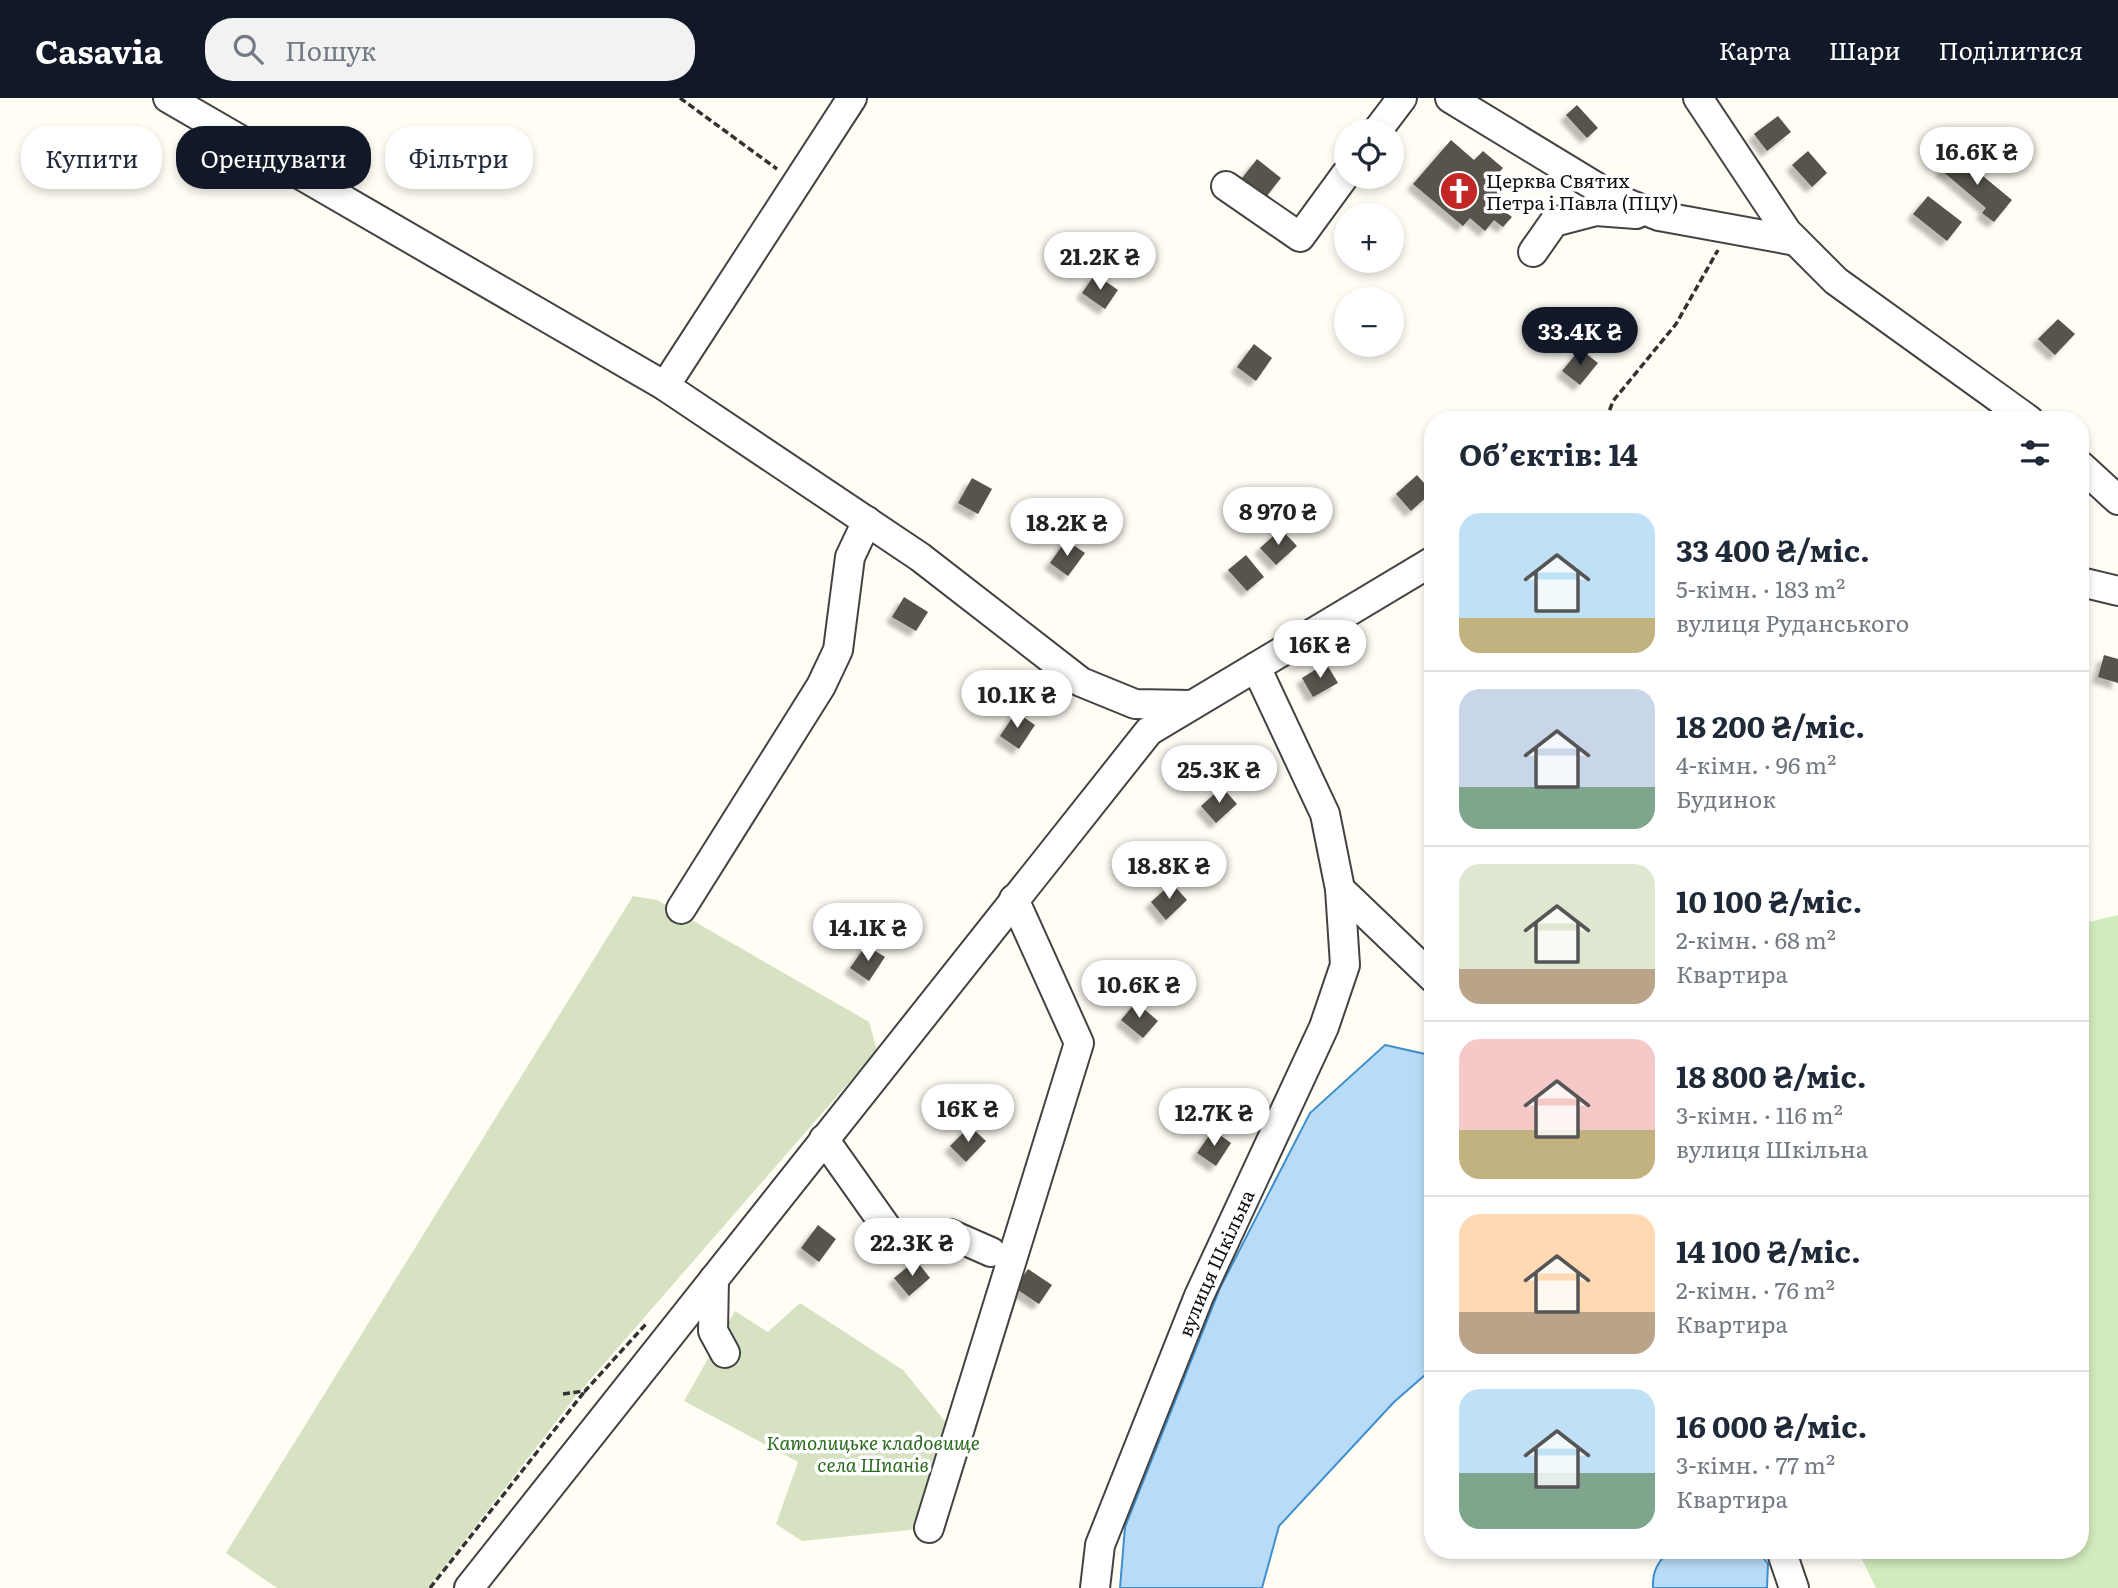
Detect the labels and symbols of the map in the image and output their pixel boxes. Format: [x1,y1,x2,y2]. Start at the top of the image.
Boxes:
pin: 16.6K ₴ [1912,127,2042,187]
place label: Церква Святих Петра і Павла (ПЦУ) [1486,166,1679,216]
church icon: Церква Святих Петра і Павла (ПЦУ) [1438,170,1480,212]
pin: 21.2K ₴ [1035,232,1165,292]
pin: 33.4K ₴ [1515,308,1645,367]
pin: 8 970 ₴ [1213,488,1343,547]
pin: 18.2K ₴ [1002,498,1132,558]
pin: 16K ₴ [1271,620,1369,680]
pin: 10.1K ₴ [952,670,1082,730]
pin: 25.3K ₴ [1154,746,1284,805]
pin: 18.8K ₴ [1104,842,1234,901]
pin: 14.1K ₴ [803,904,933,963]
pin: 10.6K ₴ [1074,960,1204,1020]
pin: 16K ₴ [919,1084,1017,1144]
pin: 12.7K ₴ [1149,1088,1279,1148]
street label: вулиця Шкільна [1170,1184,1261,1341]
pin: 22.3K ₴ [847,1218,977,1278]
park label: Католицьке кладовище села Шпанів [766,1428,980,1478]

